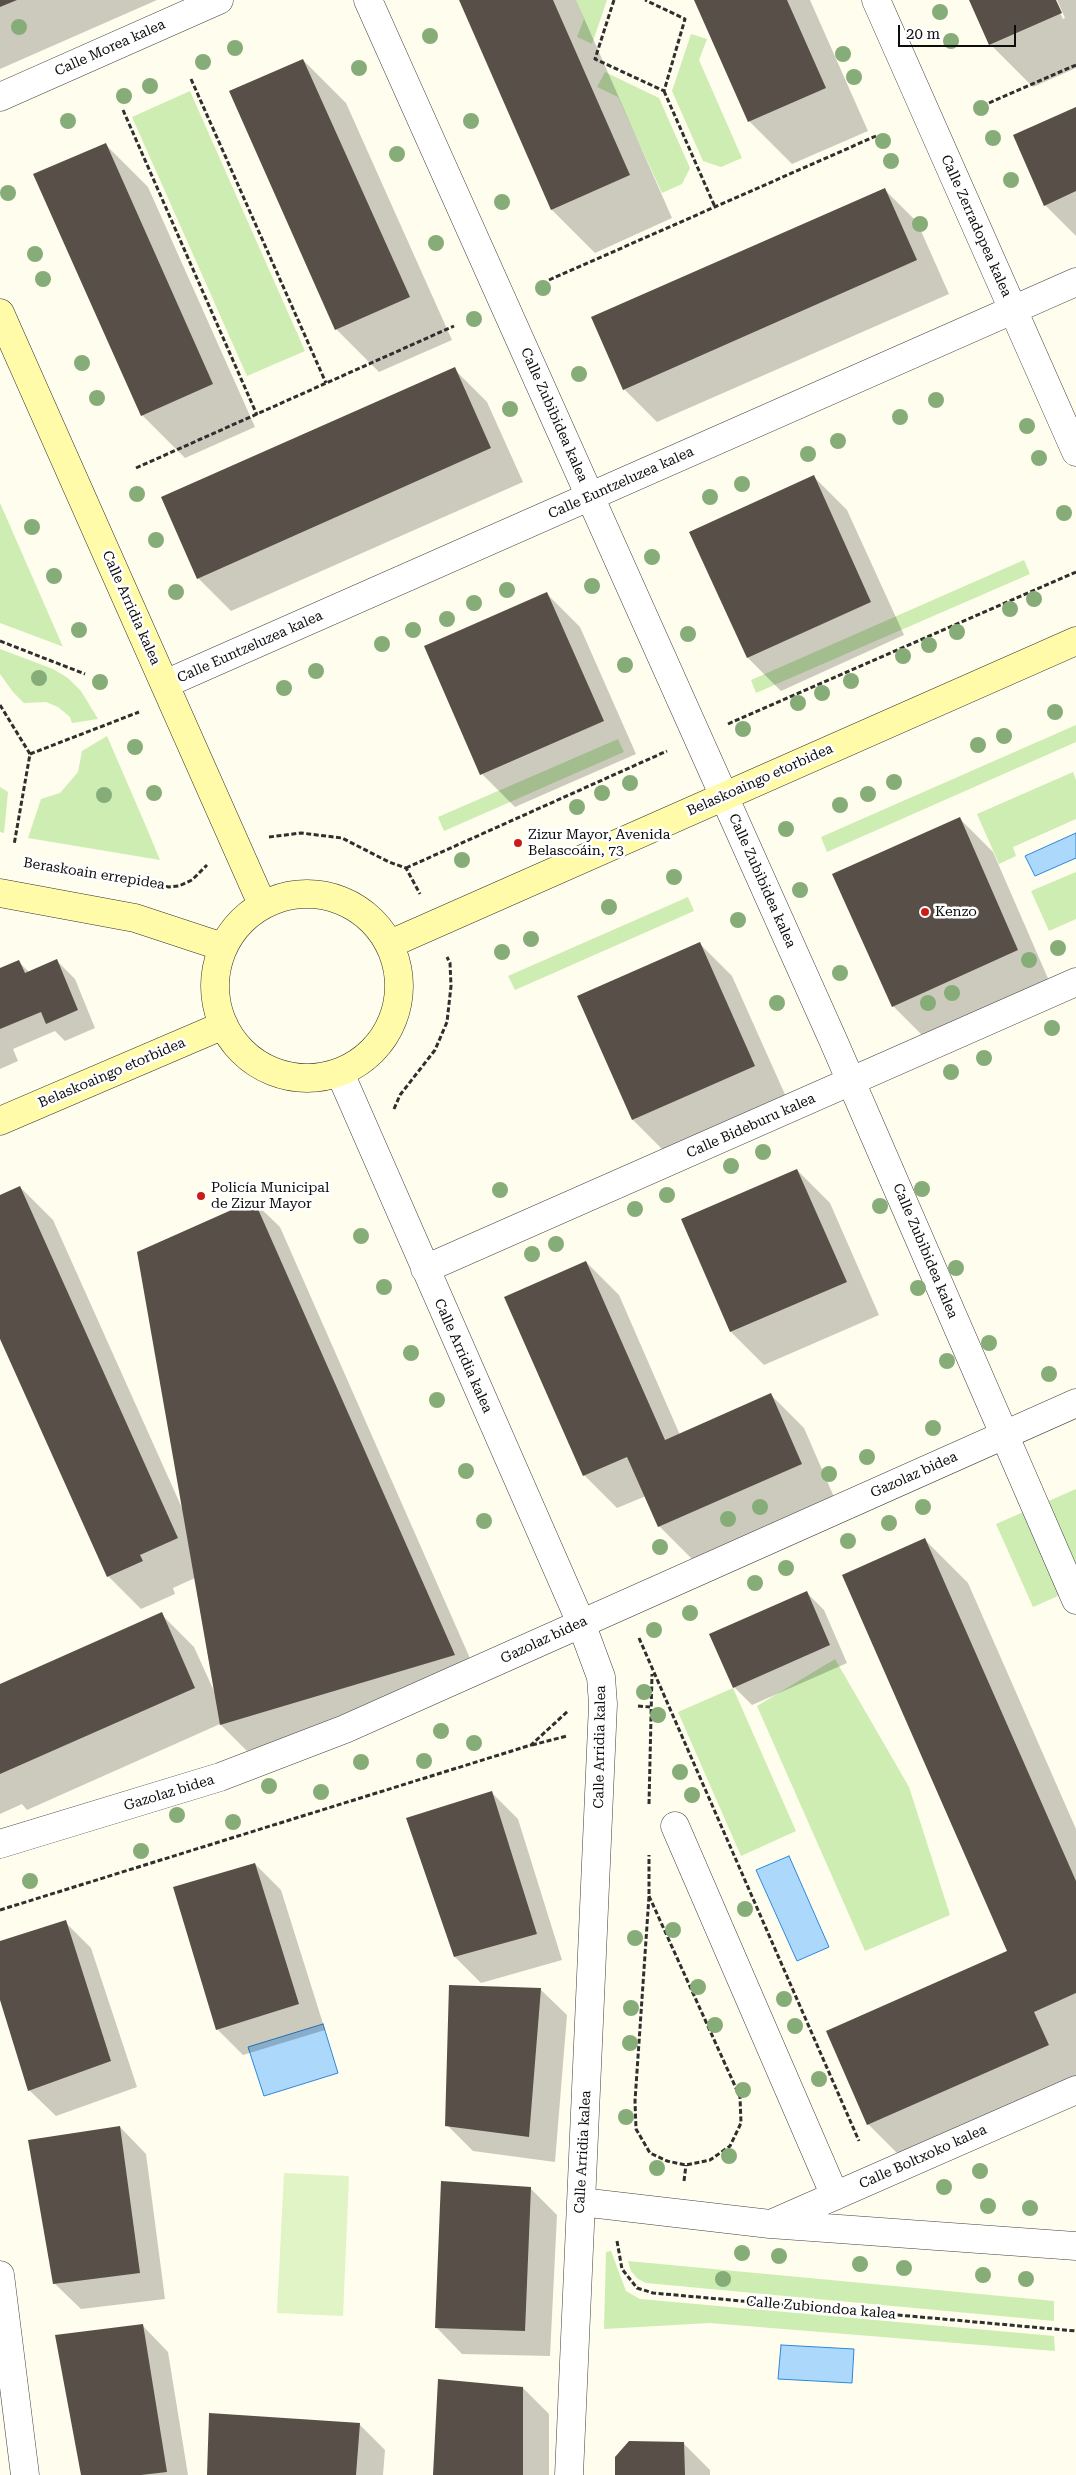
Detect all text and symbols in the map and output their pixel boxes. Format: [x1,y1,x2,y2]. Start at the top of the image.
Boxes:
scale bar [901,15,1018,47]
street label: Calle Morea kalea [52,16,168,80]
text: 20 m [906,25,940,43]
street label: Calle Zerradopea kalea [937,152,1015,300]
street label: Calle Zubibidea kalea [517,345,591,485]
street label: Calle Euntzeluzea kalea [546,443,696,523]
street label: Calle Arridia kalea [98,548,164,668]
street label: Calle Euntzeluzea kalea [175,607,325,687]
street label: Belaskoaingo etorbidea [684,740,836,820]
street label: Calle Zubibidea kalea [725,811,799,951]
place label: Zizur Mayor, Avenida Belascoáin, 73 [528,827,670,860]
marker: Zizur Mayor, Avenida Belascoáin, 73 [512,837,524,849]
street label: Beraskoain errepidea [22,855,166,893]
place label: Kenzo [935,904,977,920]
marker: Kenzo [919,906,931,918]
street label: Belaskoaingo etorbidea [36,1034,188,1112]
street label: Calle Bideburu kalea [684,1090,818,1162]
place label: Policía Municipal de Zizur Mayor [211,1180,329,1212]
street label: Calle Zubibidea kalea [889,1181,961,1321]
marker: Policía Municipal de Zizur Mayor [195,1190,207,1202]
street label: Calle Arridia kalea [430,1296,496,1416]
street label: Gazolaz bidea [868,1448,960,1502]
street label: Gazolaz bidea [498,1613,590,1667]
street label: Calle Arridia kalea [591,1685,609,1809]
street label: Gazolaz bidea [122,1771,216,1815]
street label: Calle Arridia kalea [571,2090,595,2214]
street label: Calle Boltxoko kalea [857,2121,989,2193]
street label: Calle Zubiondoa kalea [745,2293,897,2323]

